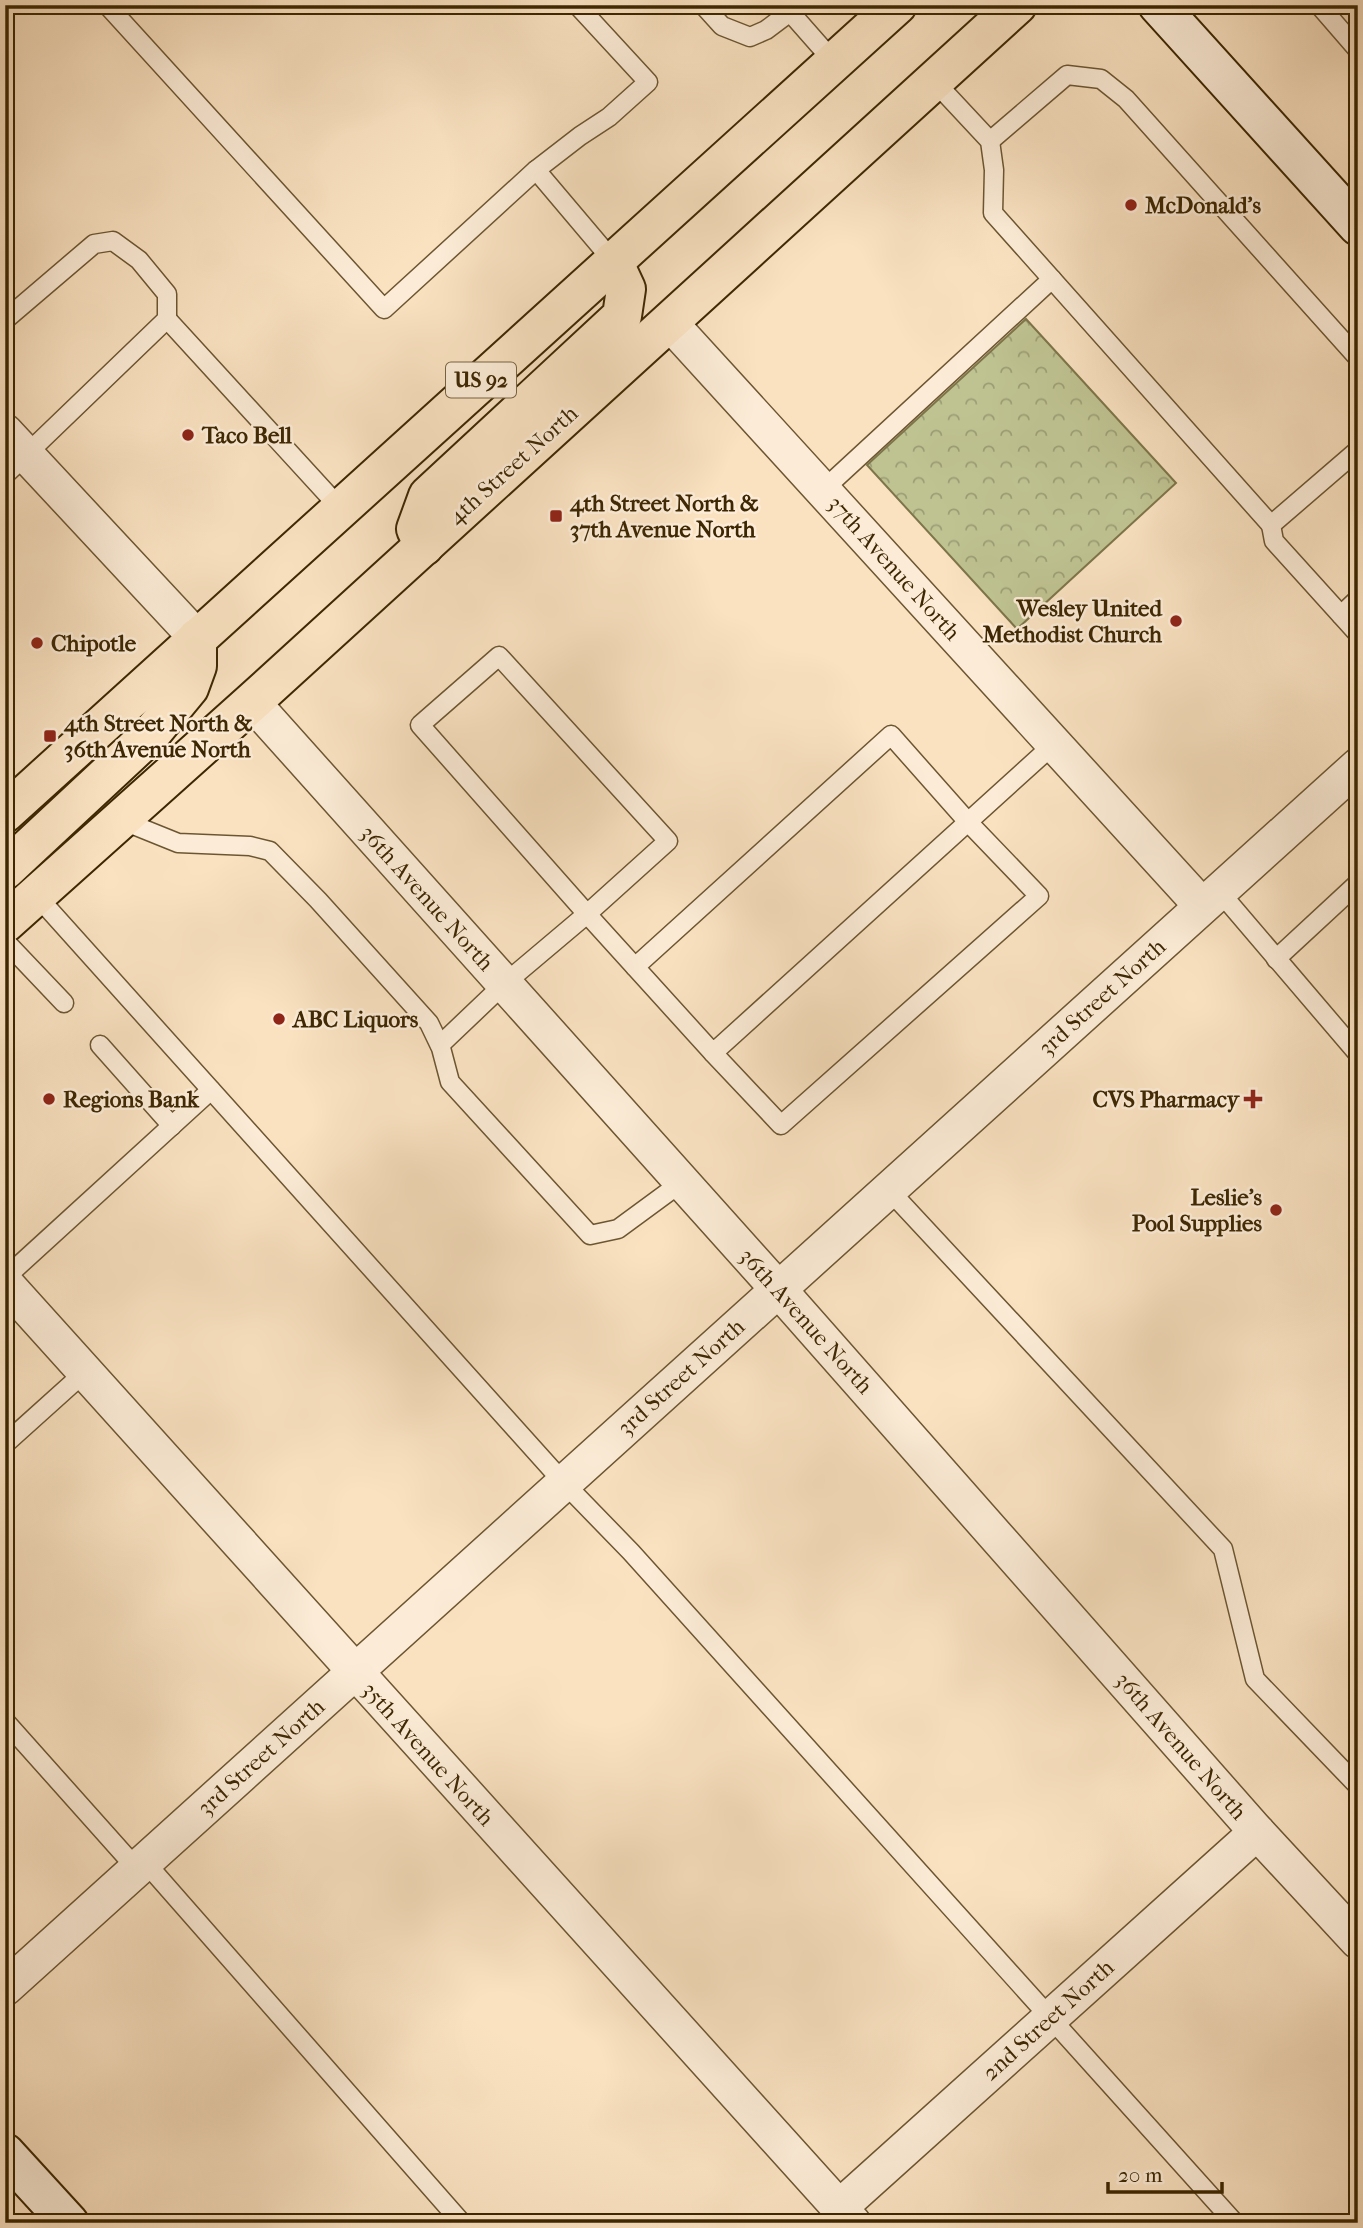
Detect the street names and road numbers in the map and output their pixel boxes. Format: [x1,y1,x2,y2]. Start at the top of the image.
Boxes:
road number: US 92 [446,362,516,398]
street label: 4th Street North [443,400,583,530]
street label: 37th Avenue North [822,490,966,646]
street label: 36th Avenue North [355,820,500,976]
street label: 3rd Street North [1033,933,1171,1061]
street label: 36th Avenue North [734,1243,879,1399]
street label: 3rd Street North [612,1313,750,1441]
street label: 36th Avenue North [1110,1667,1252,1825]
street label: 35th Avenue North [356,1677,500,1832]
street label: 3rd Street North [192,1693,330,1821]
street label: 2nd Street North [977,1954,1119,2086]

